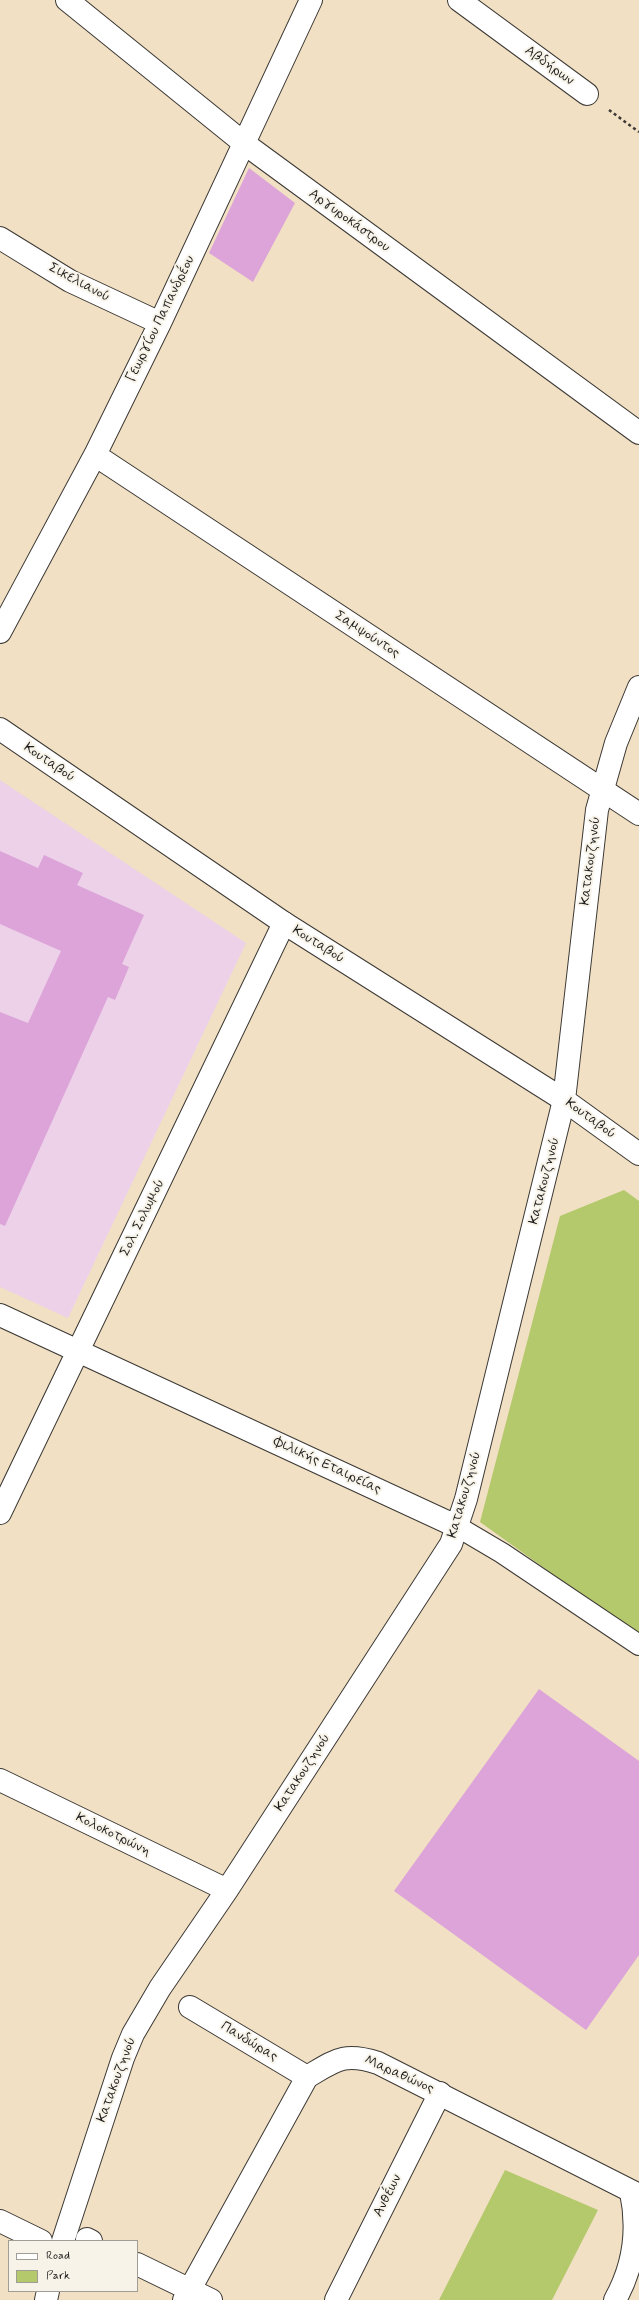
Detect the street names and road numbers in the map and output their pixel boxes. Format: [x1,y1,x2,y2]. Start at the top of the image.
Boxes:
street label: Αβδήρων [521,42,577,90]
street label: Αργυροκάστρου [305,186,393,256]
street label: Γεωργίου Παπανδρέου [123,253,199,385]
street label: Σικελιανού [45,260,113,306]
street label: Σαμψούντος [331,608,403,662]
street label: Κουταβού [20,740,78,786]
street label: Κατακουζηνού [577,816,605,906]
street label: Κουταβού [289,922,347,968]
street label: Κουταβού [561,1095,619,1143]
street label: Κατακουζηνού [526,1136,564,1226]
street label: Σολ. Σολωμού [117,1177,169,1259]
street label: Φιλικής Εταιρείας [270,1434,384,1498]
street label: Κατακουζηνού [445,1450,485,1540]
street label: Κατακουζηνού [272,1731,334,1815]
street label: Κολοκοτρώνη [73,1810,153,1860]
street label: Πανδώρας [217,2018,281,2066]
street label: Κατακουζηνού [94,2035,140,2125]
street label: Μαραθώνος [362,2052,436,2098]
street label: Ανθέων [370,2172,406,2220]

